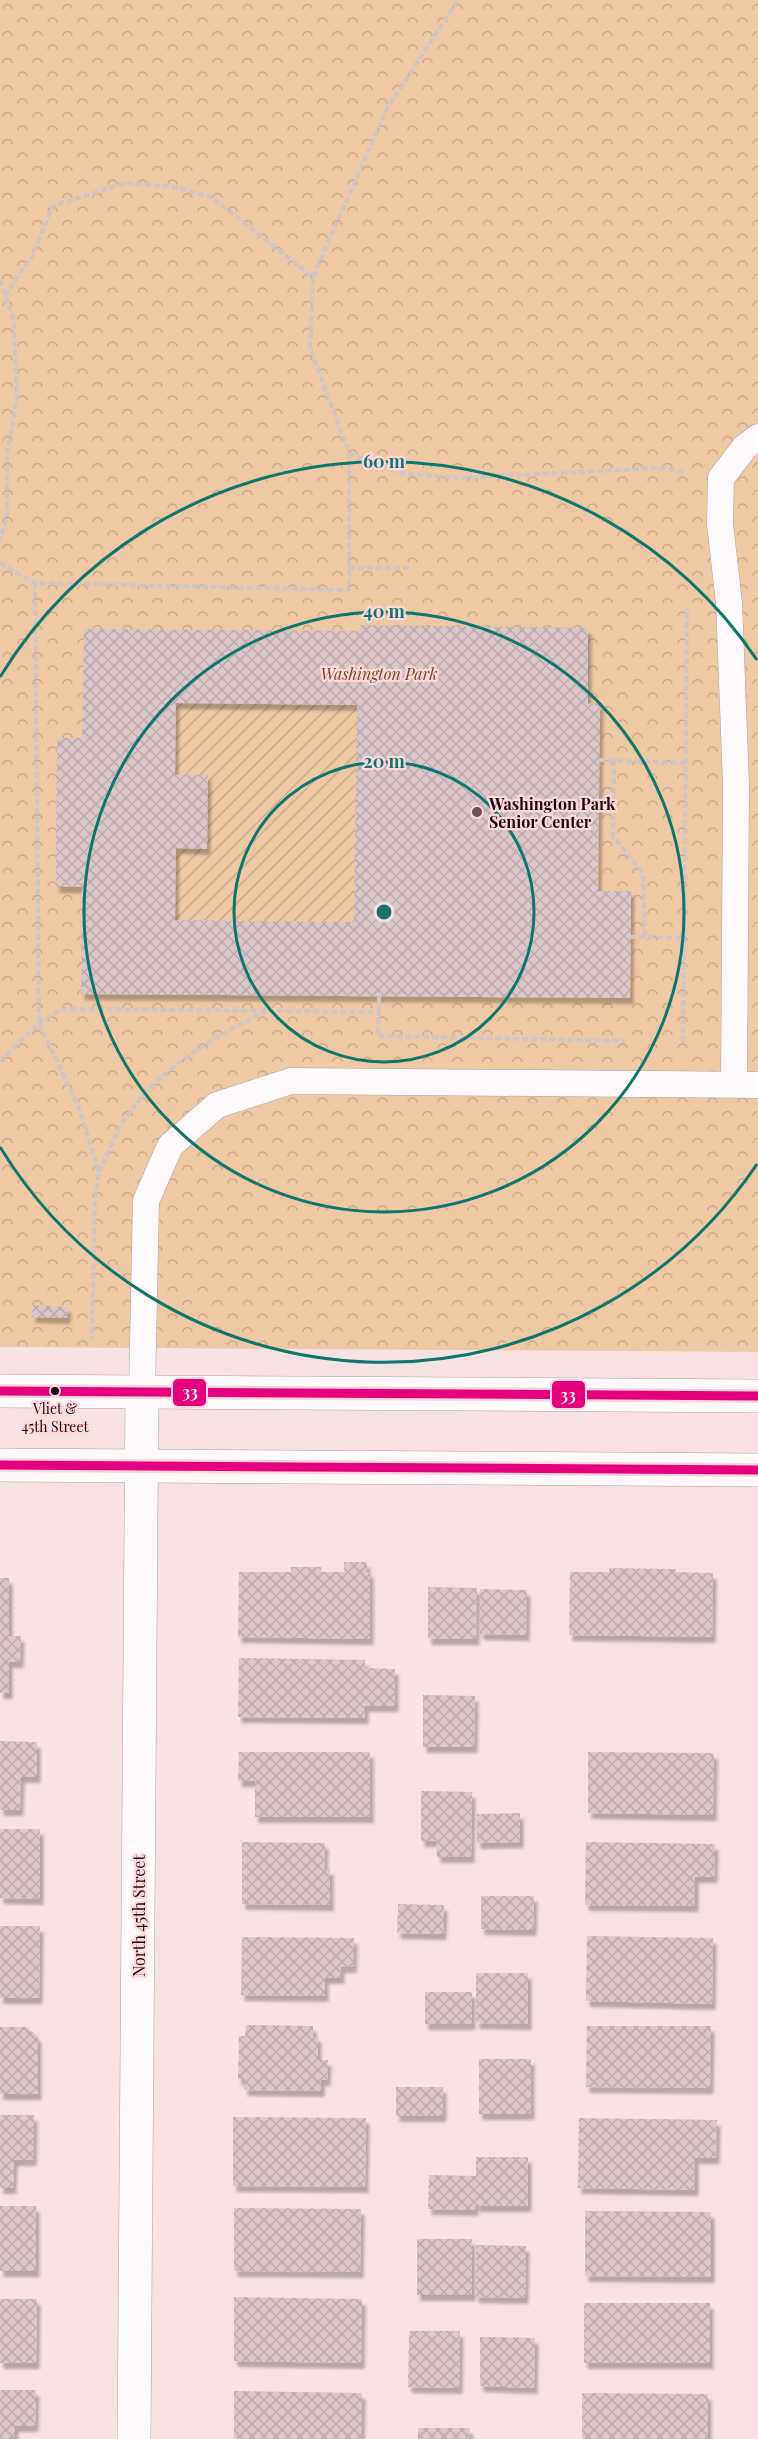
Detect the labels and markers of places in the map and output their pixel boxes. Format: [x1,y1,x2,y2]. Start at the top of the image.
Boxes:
place label: Washington Park Senior Center [488,793,616,832]
marker: Washington Park Senior Center [470,805,484,819]
centre of rings [374,902,394,922]
marker: Vliet & 45th Street [49,1385,61,1397]
place label: Vliet & 45th Street [22,1399,90,1436]

